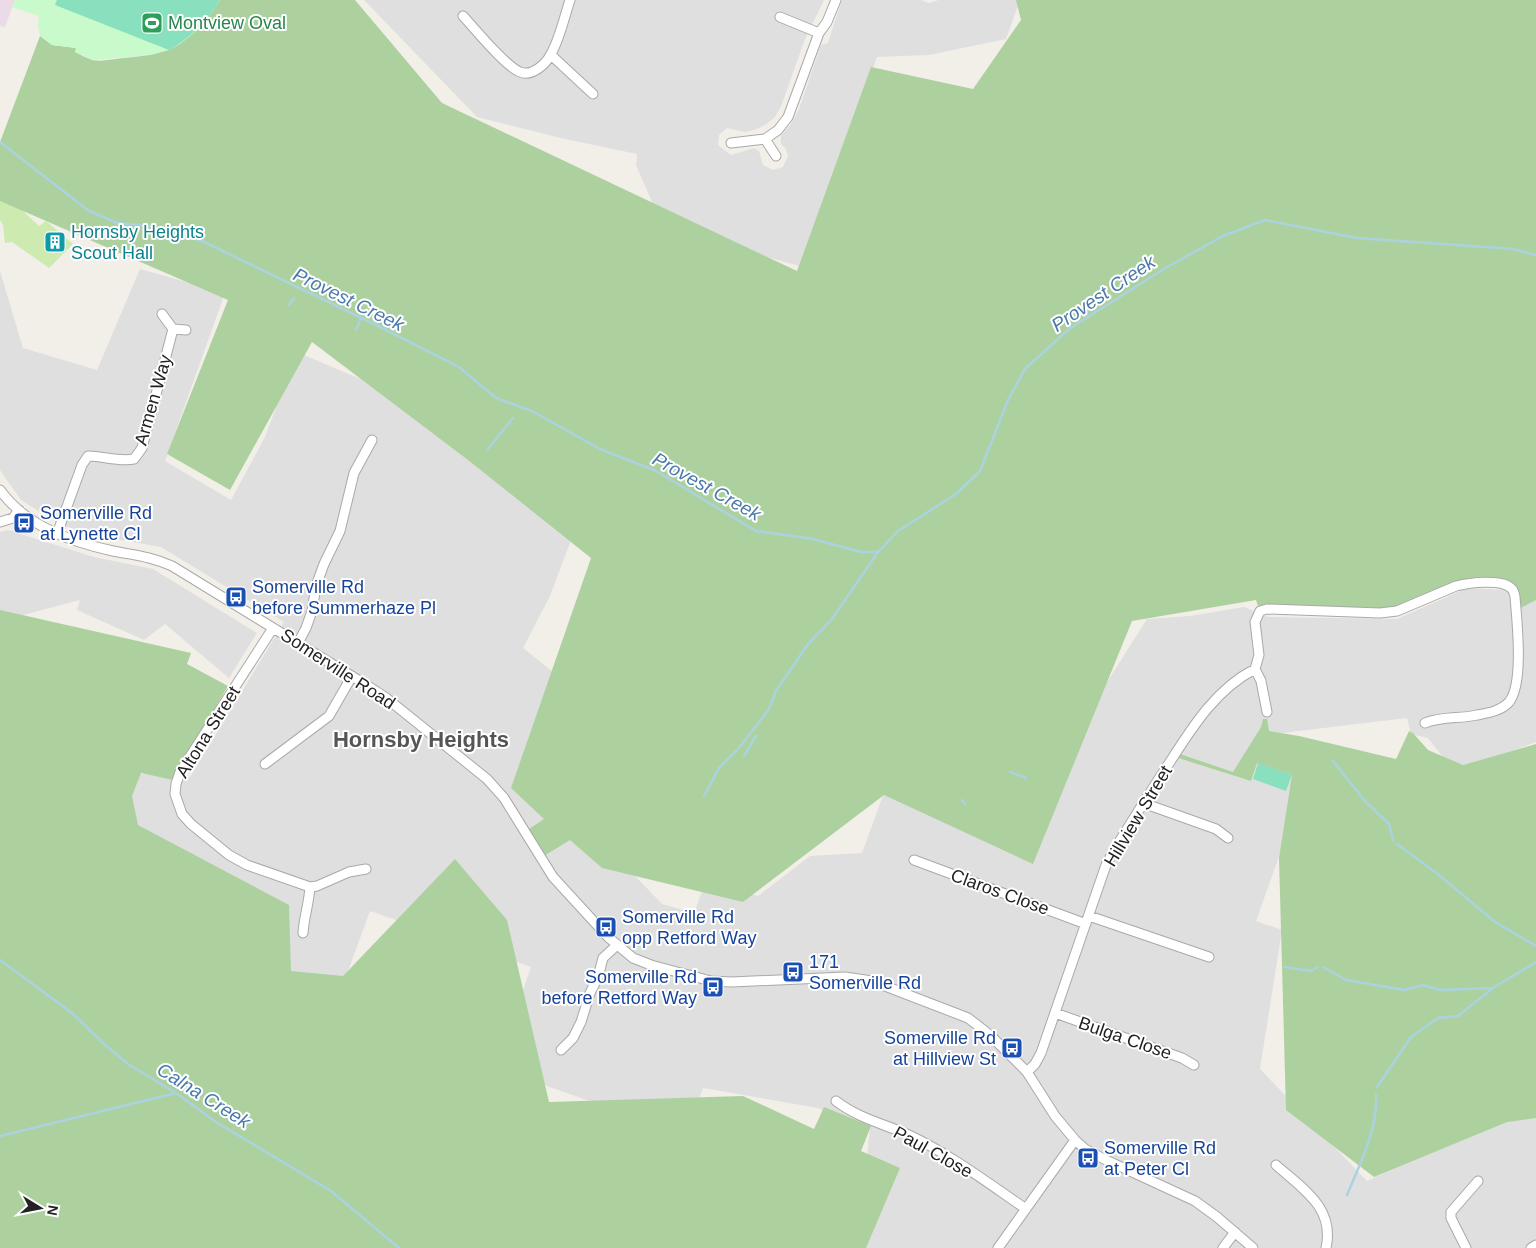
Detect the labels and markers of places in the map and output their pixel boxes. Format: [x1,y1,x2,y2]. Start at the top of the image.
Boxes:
sports icon: Montview Oval [140,11,164,35]
place label: Montview Oval [168,13,286,33]
place label: Hornsby Heights Scout Hall [71,222,204,263]
building icon: Hornsby Heights Scout Hall [43,230,67,254]
place label: Somerville Rd at Lynette Cl [40,503,152,544]
bus stop icon: Somerville Rd at Lynette Cl [12,511,36,535]
place label: Somerville Rd before Summerhaze Pl [252,577,436,618]
bus stop icon: Somerville Rd before Summerhaze Pl [224,585,248,609]
place label: Somerville Rd opp Retford Way [622,907,756,948]
bus stop icon: Somerville Rd opp Retford Way [594,915,618,939]
place label: 171 Somerville Rd [809,952,921,993]
bus stop icon: 171 Somerville Rd [781,960,805,984]
place label: Somerville Rd before Retford Way [542,967,697,1008]
bus stop icon: Somerville Rd before Retford Way [701,975,725,999]
place label: Somerville Rd at Hillview St [884,1028,996,1069]
bus stop icon: Somerville Rd at Hillview St [1000,1036,1024,1060]
place label: Somerville Rd at Peter Cl [1104,1138,1216,1179]
bus stop icon: Somerville Rd at Peter Cl [1076,1146,1100,1170]

